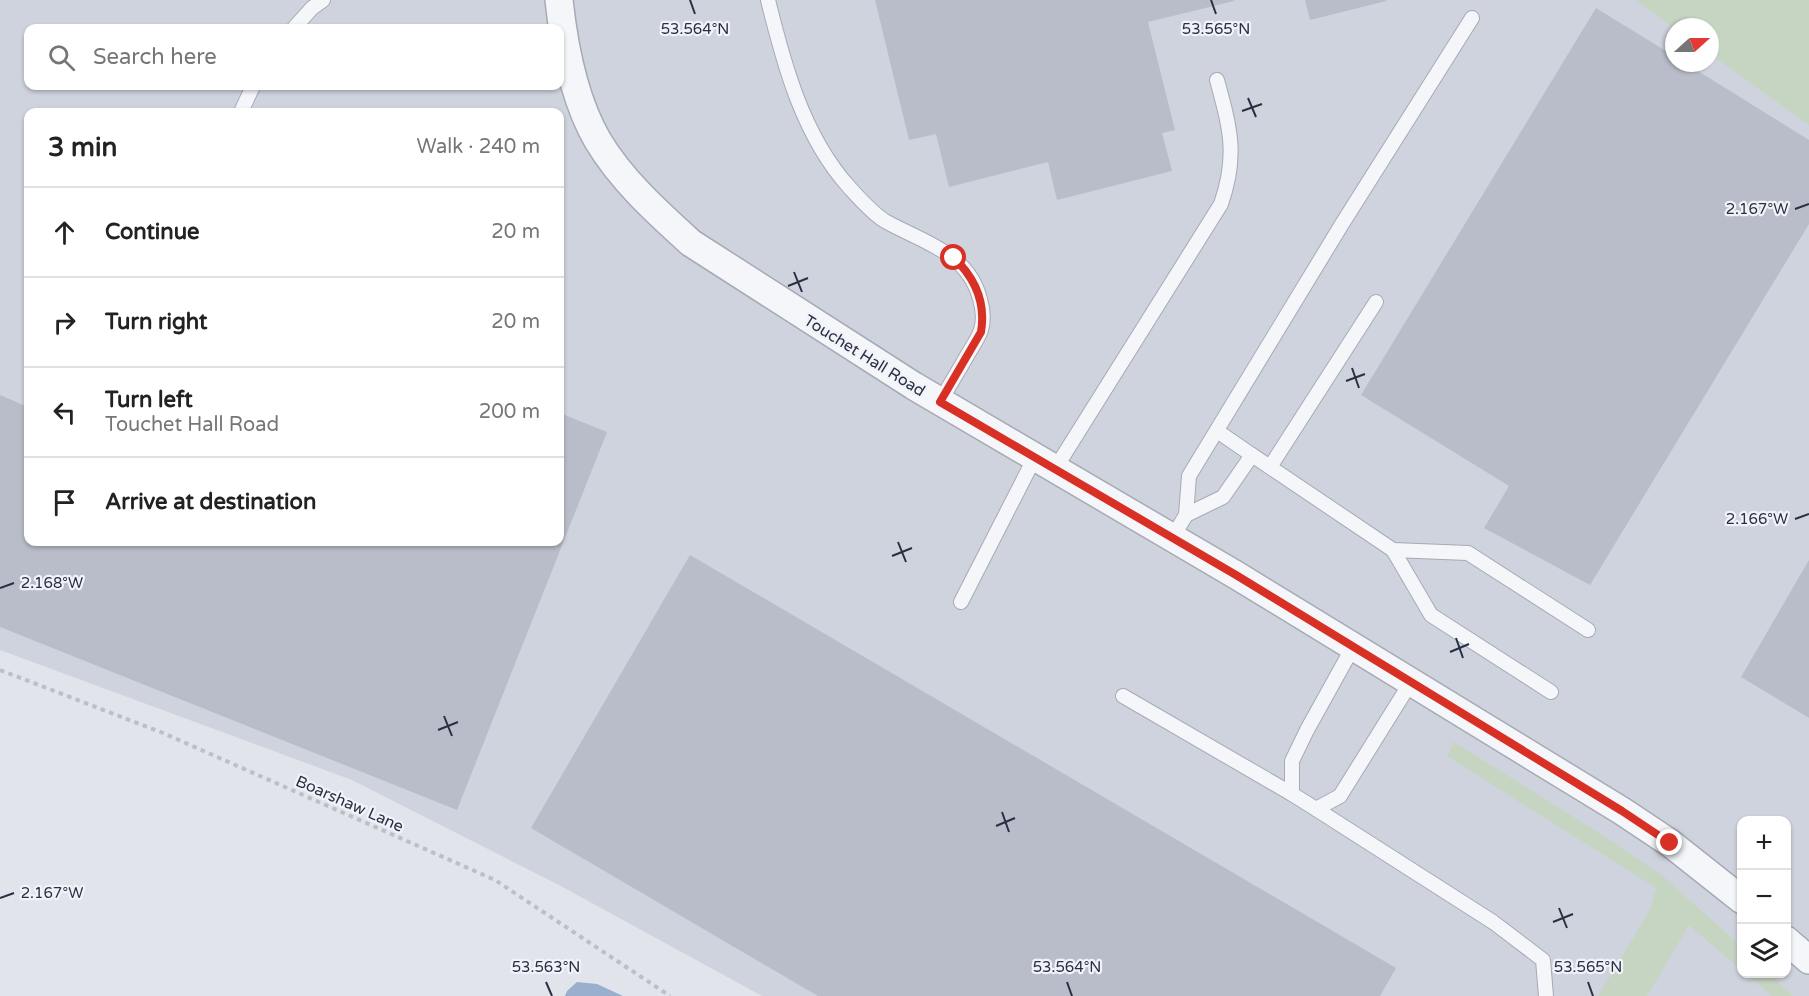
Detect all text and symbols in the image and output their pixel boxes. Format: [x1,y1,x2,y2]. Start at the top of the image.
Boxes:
north arrow [1665,18,1719,72]
text: 53.564°N [661,20,729,38]
text: 53.565°N [1182,20,1250,38]
search box [24,24,564,90]
icon: search [45,41,78,74]
text: Search here [93,44,217,70]
text: 3 min [48,132,117,163]
text: Walk · 240 m [417,135,540,159]
text: 2.167°W [1726,200,1788,218]
icon: ahead [48,216,81,249]
text: Continue [105,219,200,245]
text: 20 m [491,220,540,244]
route start [940,244,966,270]
icon: right [48,306,81,339]
text: Turn right [105,309,207,335]
text: 20 m [491,310,540,334]
street label: Touchet Hall Road [800,310,929,401]
text: Turn left [105,387,193,413]
icon: left [48,396,81,429]
text: 200 m [479,400,540,424]
text: Touchet Hall Road [105,413,279,437]
icon: arrive [48,486,81,519]
text: Arrive at destination [105,489,316,515]
text: 2.166°W [1726,510,1788,528]
text: 2.168°W [21,574,83,592]
street label: Boarshaw Lane [293,771,407,837]
map controls [1737,816,1791,978]
button: + [1737,816,1791,870]
route end [1656,829,1682,855]
button: − [1737,870,1791,924]
text: 2.167°W [21,884,83,902]
button: layers [1737,924,1791,978]
text: 53.563°N [512,958,580,976]
text: 53.564°N [1033,958,1101,976]
text: 53.565°N [1554,958,1622,976]

